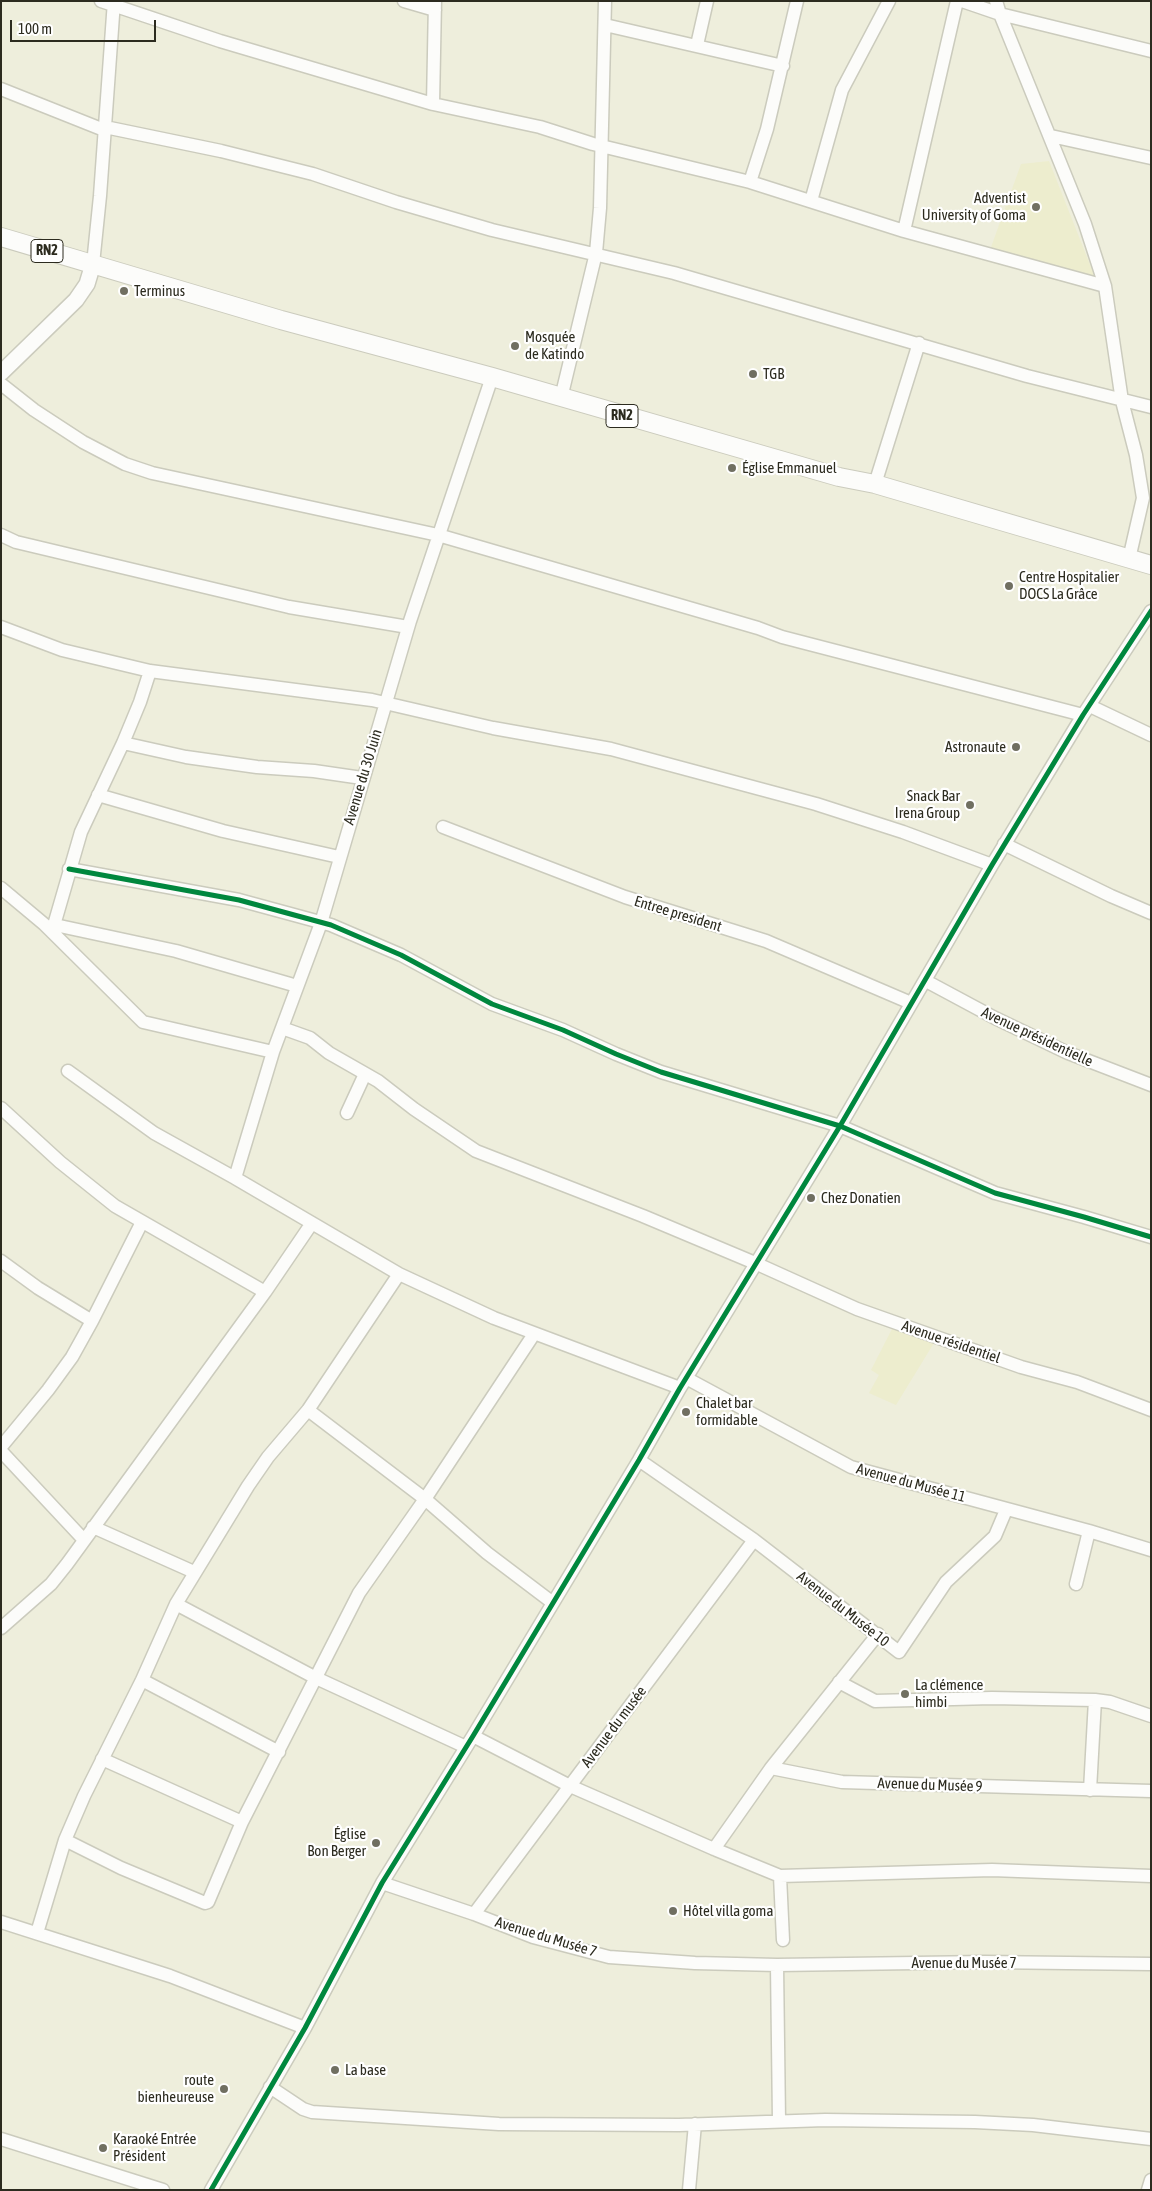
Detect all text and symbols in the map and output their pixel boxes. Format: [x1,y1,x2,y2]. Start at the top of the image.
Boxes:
scale bar [12,10,159,42]
text: 100 m [18,20,52,37]
place label: Adventist University of Goma [922,189,1026,224]
marker: Adventist University of Goma [1030,201,1042,213]
road number: RN2 [31,240,63,262]
place label: Terminus [134,282,185,300]
marker: Terminus [118,285,130,297]
place label: Mosquée de Katindo [525,328,584,363]
marker: Mosquée de Katindo [509,340,521,352]
place label: TGB [763,365,784,383]
marker: TGB [747,368,759,380]
road number: RN2 [606,404,638,428]
place label: Église Emmanuel [742,459,837,477]
marker: Église Emmanuel [726,462,738,474]
place label: Centre Hospitalier DOCS La Grâce [1019,568,1119,603]
marker: Centre Hospitalier DOCS La Grâce [1003,580,1015,592]
street label: Avenue du 30 Juin [340,727,386,827]
place label: Astronaute [945,738,1006,756]
marker: Astronaute [1010,741,1022,753]
place label: Snack Bar Irena Group [895,787,960,822]
marker: Snack Bar Irena Group [964,799,976,811]
street label: Entree president [632,892,724,936]
street label: Avenue présidentielle [978,1003,1096,1071]
place label: Chez Donatien [821,1189,901,1207]
marker: Chez Donatien [805,1192,817,1204]
street label: Avenue résidentiel [899,1317,1003,1367]
place label: Chalet bar formidable [696,1394,758,1429]
marker: Chalet bar formidable [680,1406,692,1418]
street label: Avenue du Musée 11 [854,1460,968,1506]
street label: Avenue du Musée 10 [793,1567,893,1651]
place label: La clémence himbi [915,1676,983,1711]
street label: Avenue du musée [578,1683,650,1771]
marker: La clémence himbi [899,1688,911,1700]
street label: Avenue du Musée 9 [877,1774,983,1796]
place label: Église Bon Berger [307,1825,366,1860]
marker: Église Bon Berger [370,1837,382,1849]
place label: Hôtel villa goma [683,1902,773,1920]
marker: Hôtel villa goma [667,1905,679,1917]
street label: Avenue du Musée 7 [493,1913,599,1961]
street label: Avenue du Musée 7 [911,1954,1017,1972]
place label: La base [345,2061,386,2079]
marker: La base [329,2064,341,2076]
place label: route bienheureuse [137,2071,214,2106]
marker: route bienheureuse [218,2083,230,2095]
place label: Karaoké Entrée Président [113,2130,196,2165]
marker: Karaoké Entrée Président [97,2142,109,2154]

